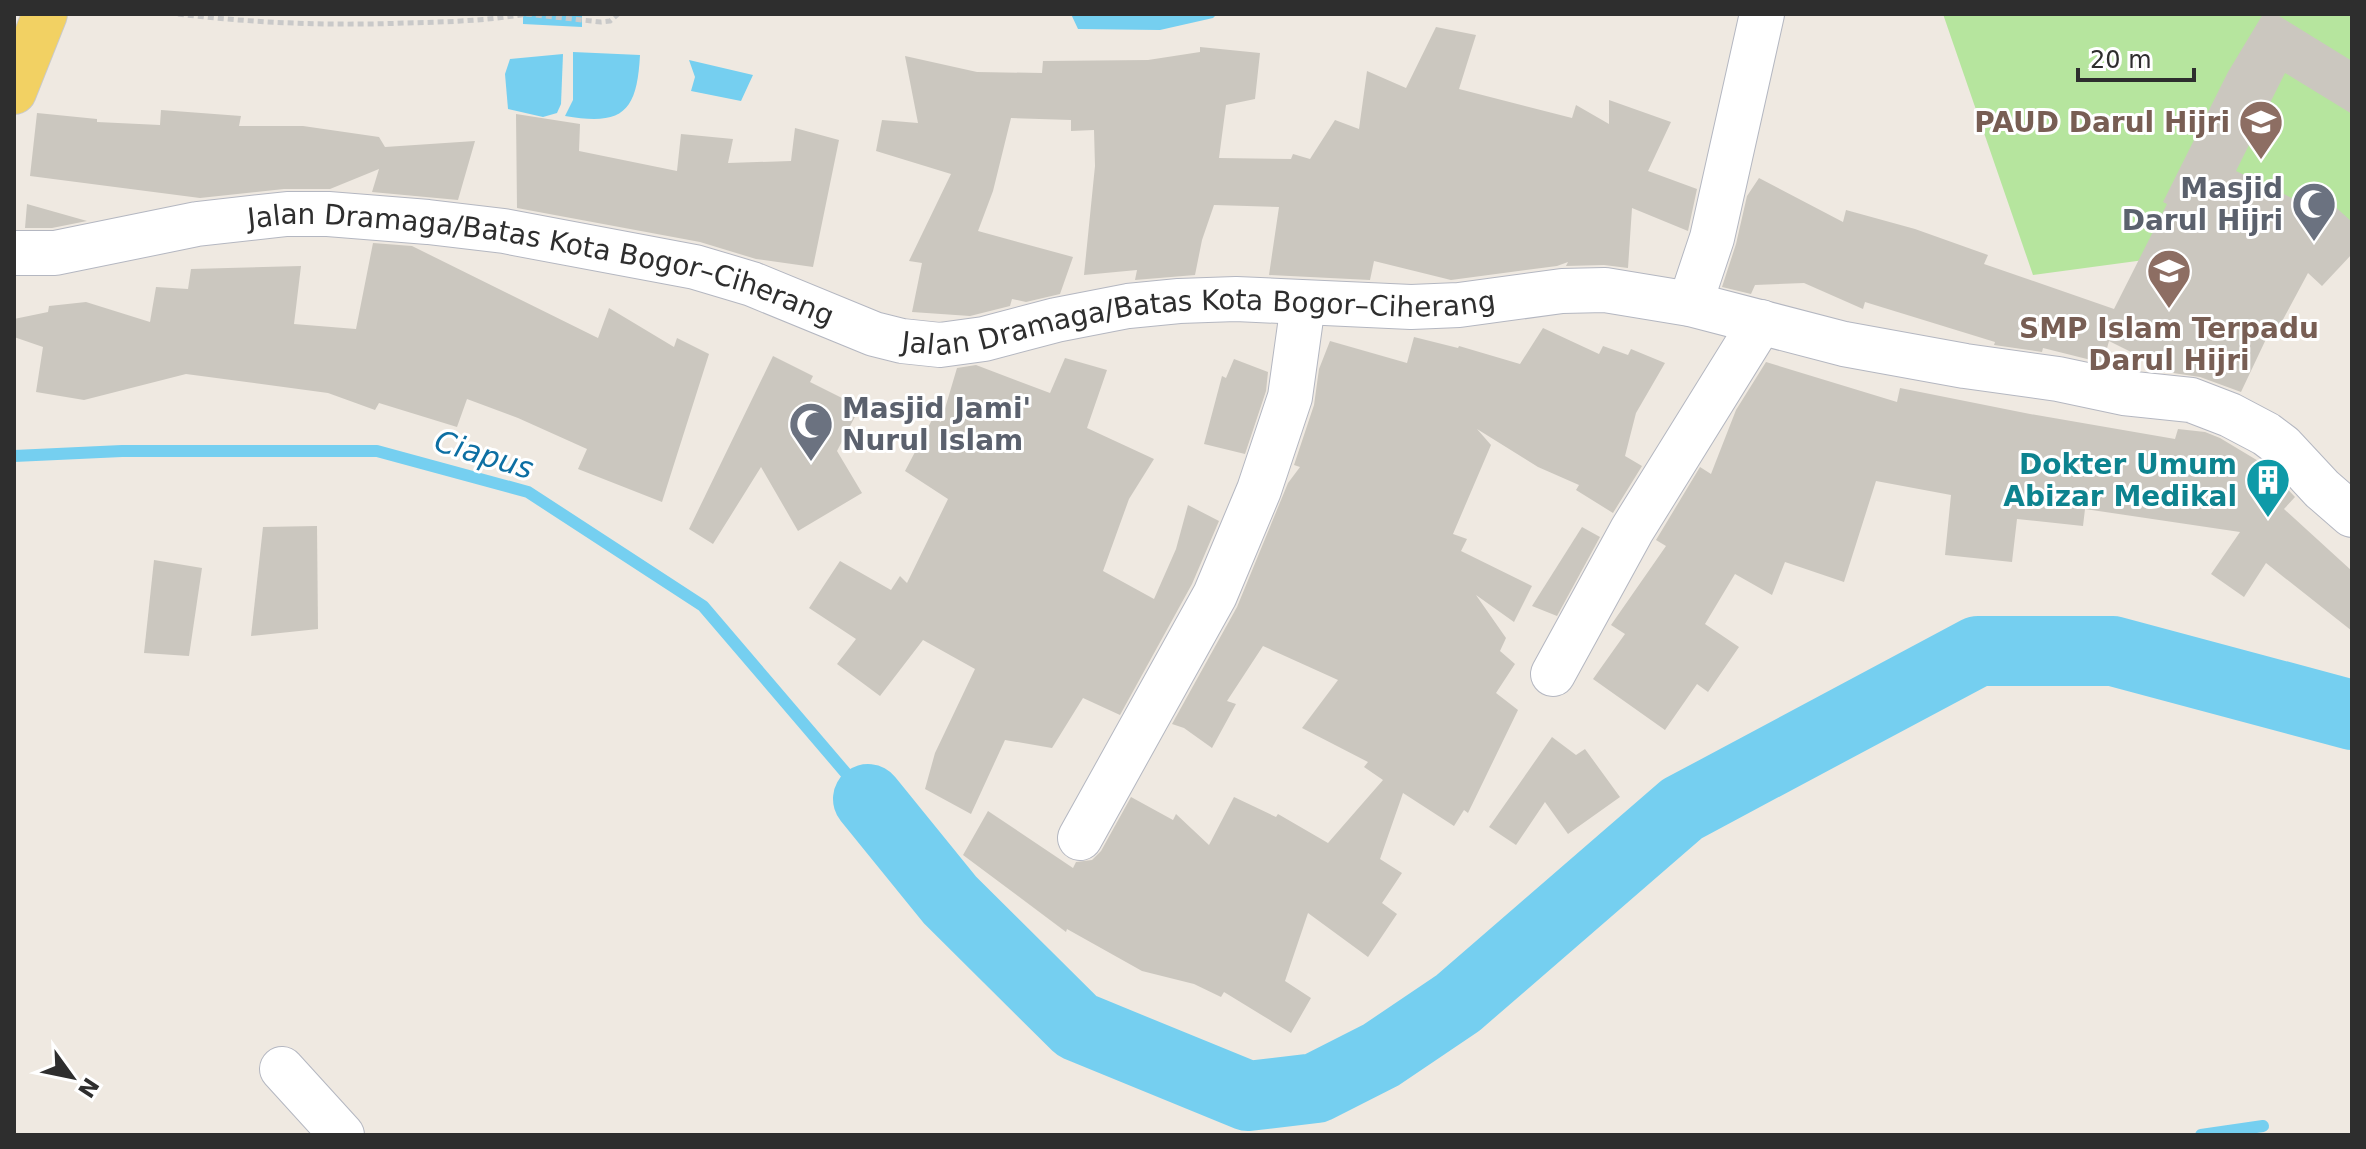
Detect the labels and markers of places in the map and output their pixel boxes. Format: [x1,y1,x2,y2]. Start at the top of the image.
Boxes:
school or university icon: PAUD Darul Hijri [2237,98,2285,161]
place label: PAUD Darul Hijri [1974,106,2230,139]
place label: Masjid Darul Hijri [2122,172,2283,237]
mosque icon: Masjid Darul Hijri [2290,180,2338,243]
school or university icon: SMP Islam Terpadu Darul Hijri [2145,247,2193,310]
place label: SMP Islam Terpadu Darul Hijri [2019,312,2319,377]
place label: Masjid Jami' Nurul Islam [842,392,1031,457]
mosque icon: Masjid Jami' Nurul Islam [787,400,835,463]
place label: Dokter Umum Abizar Medikal [2003,448,2237,513]
building icon: Dokter Umum Abizar Medikal [2244,456,2292,519]

